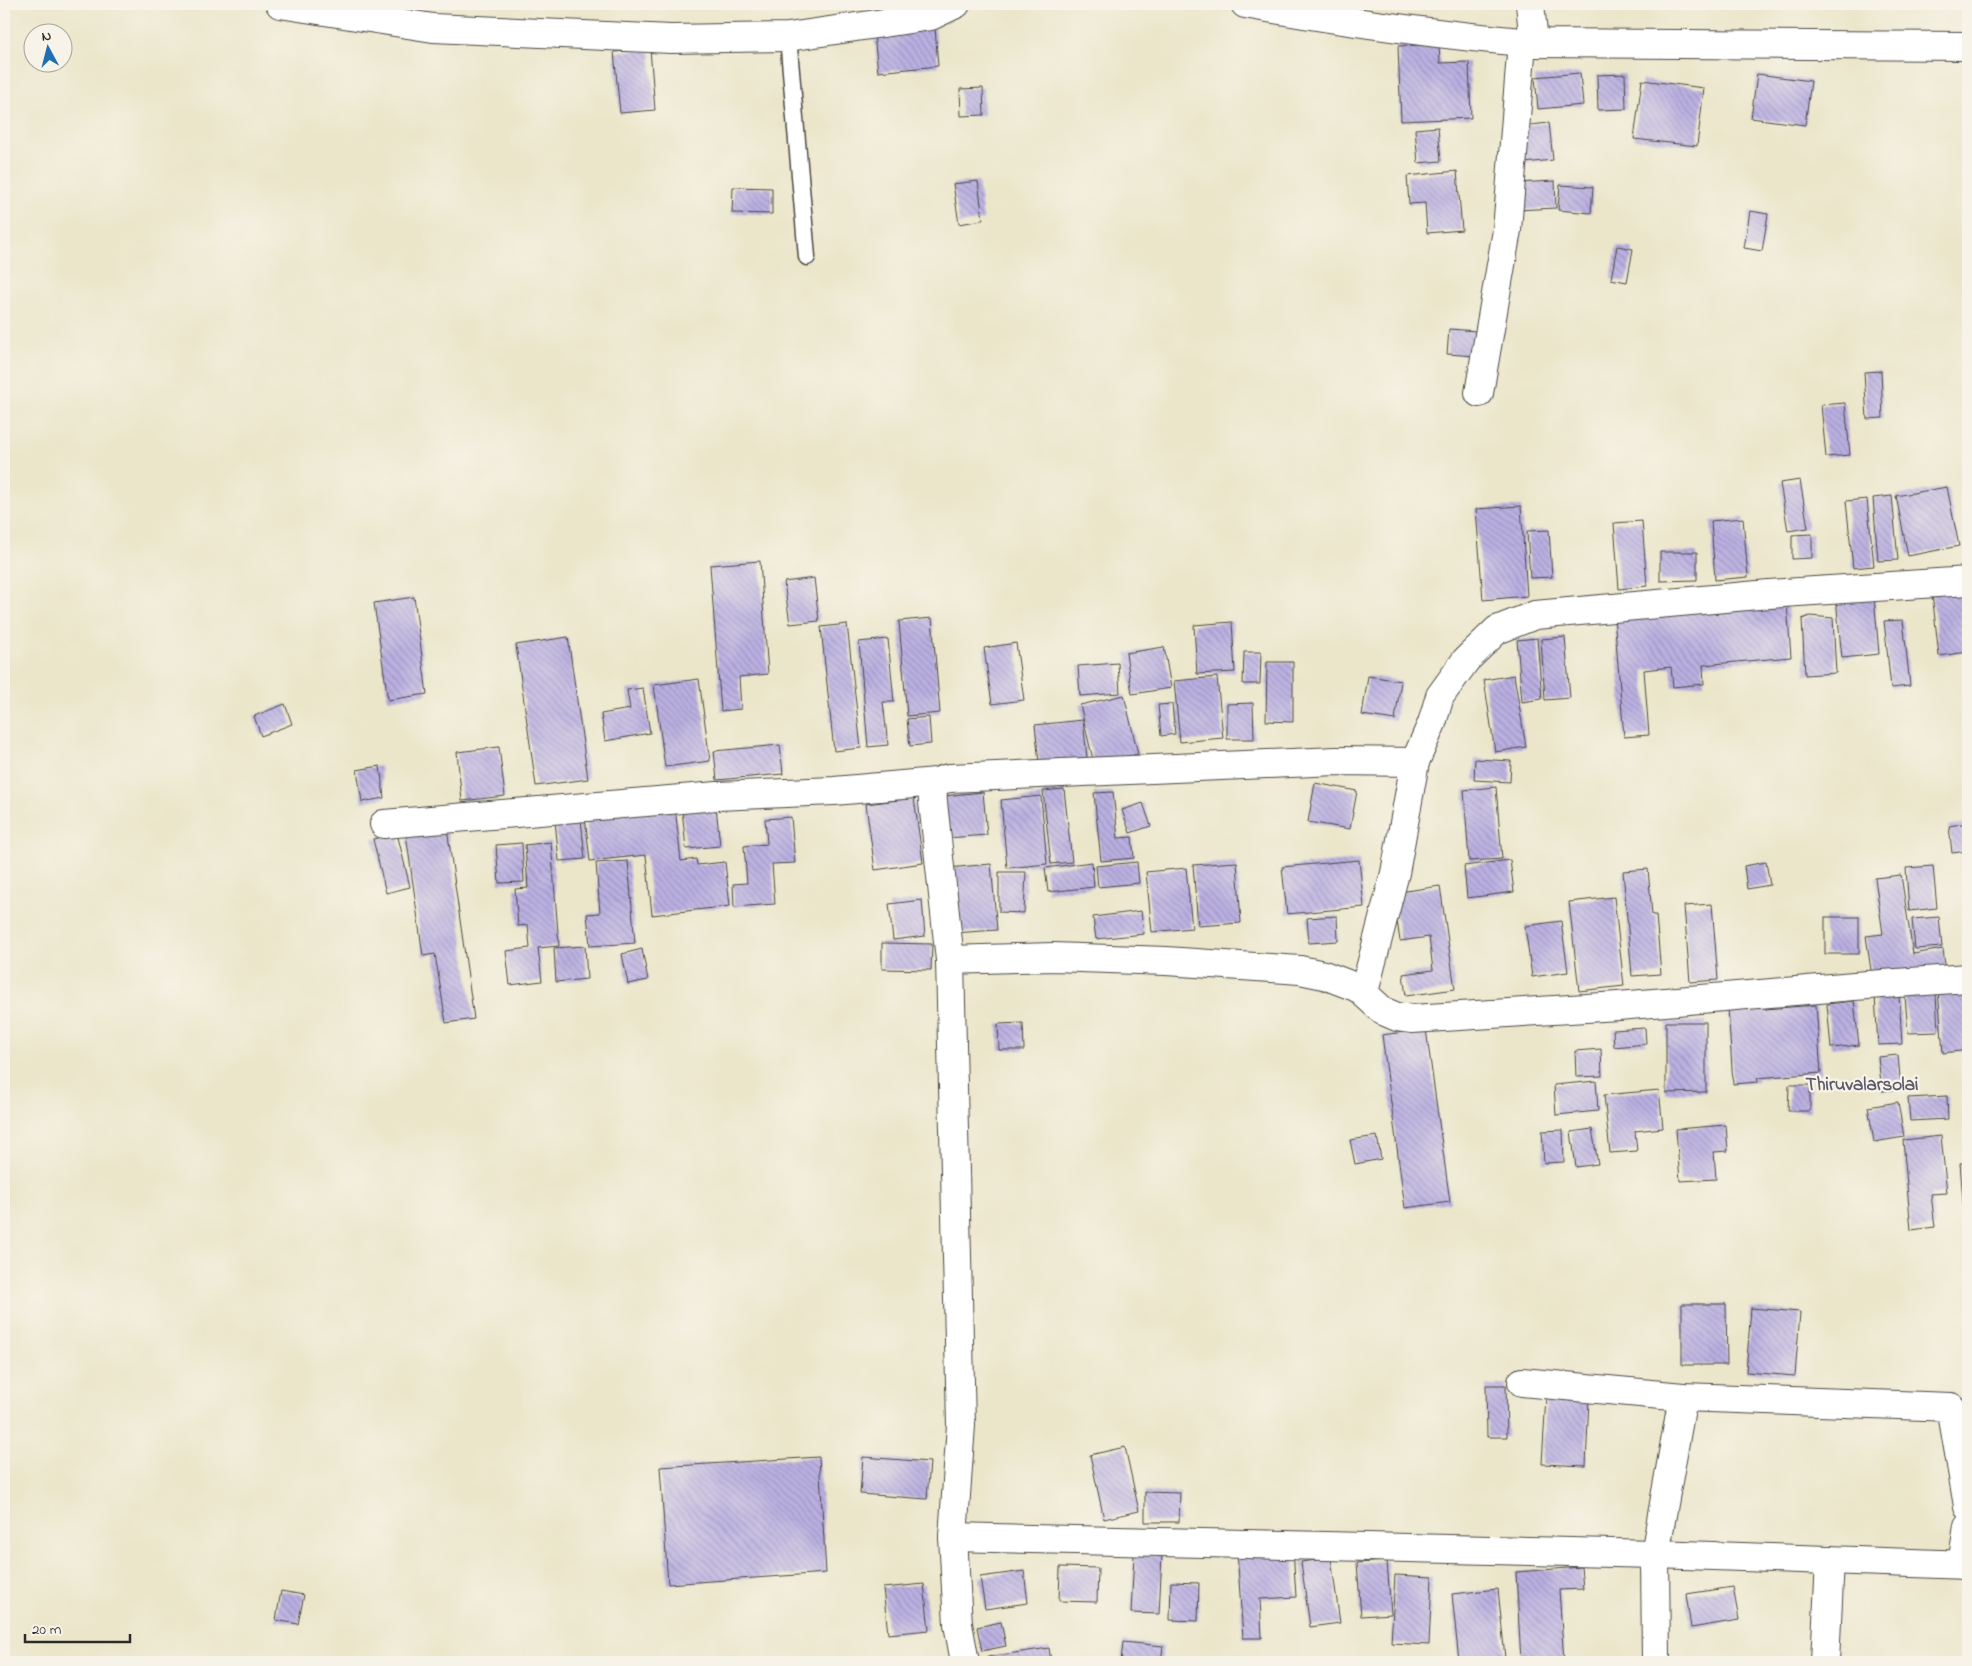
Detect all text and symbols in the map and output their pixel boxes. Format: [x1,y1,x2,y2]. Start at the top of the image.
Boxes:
north arrow [22,22,72,72]
text: N [41,26,53,48]
district label: Thiruvalarsolai [1806,1072,1918,1099]
scale bar [25,1611,130,1643]
text: 20 m [32,1619,62,1641]

